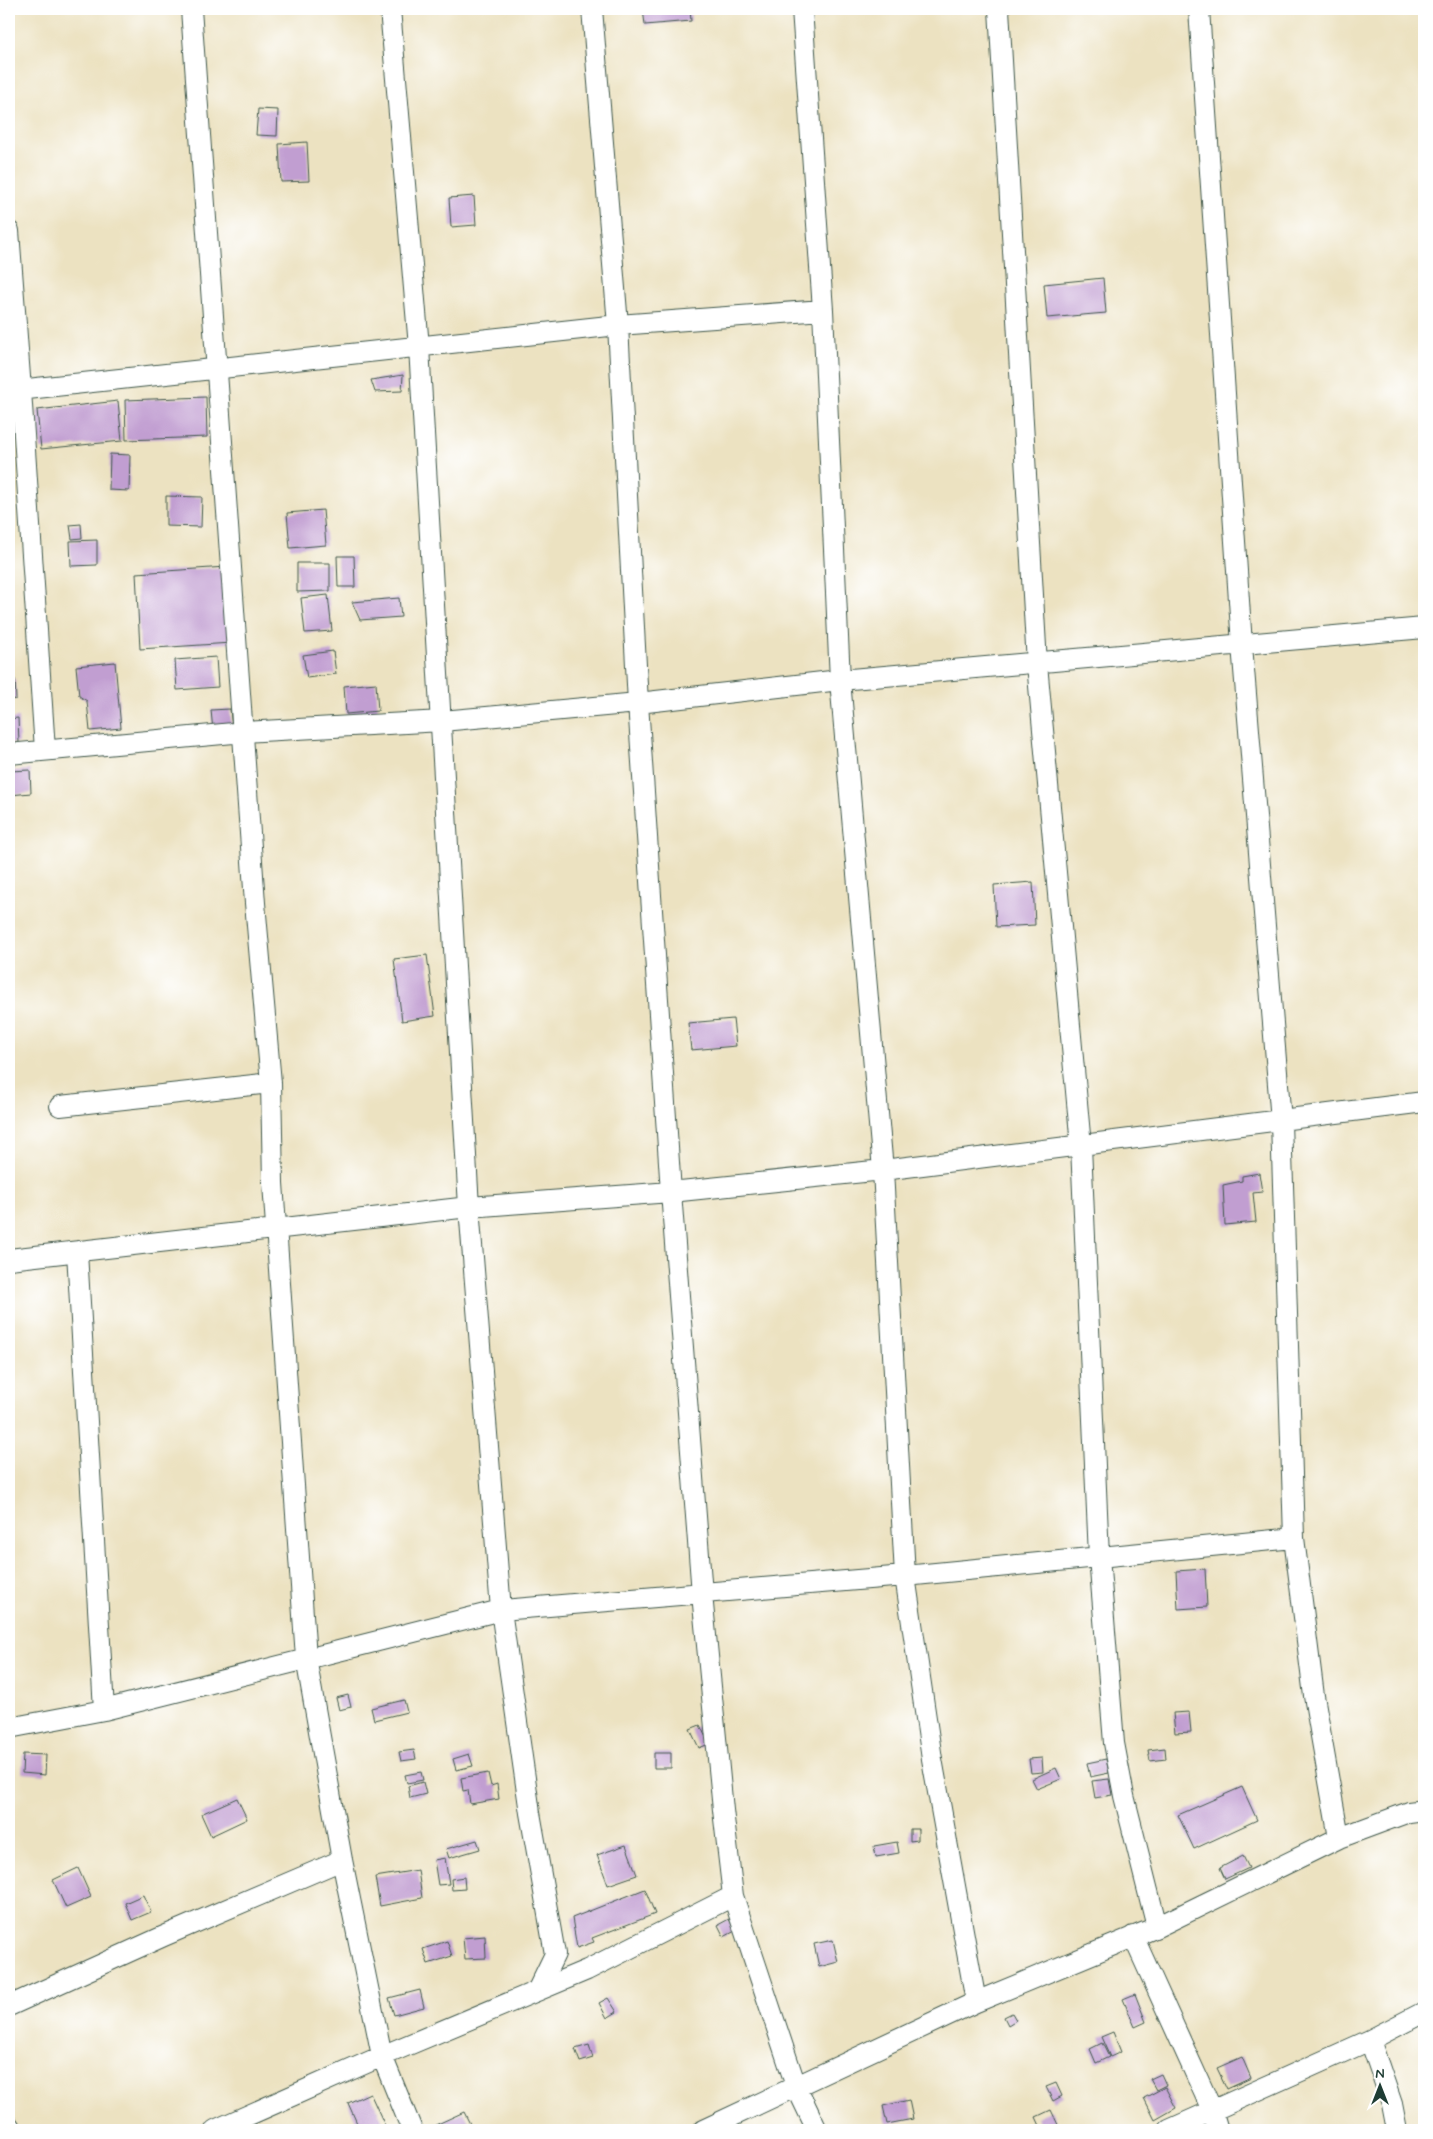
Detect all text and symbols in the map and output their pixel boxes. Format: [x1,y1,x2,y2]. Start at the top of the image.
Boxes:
north arrow [1356,2062,1406,2112]
text: N [1375,2065,1385,2083]

